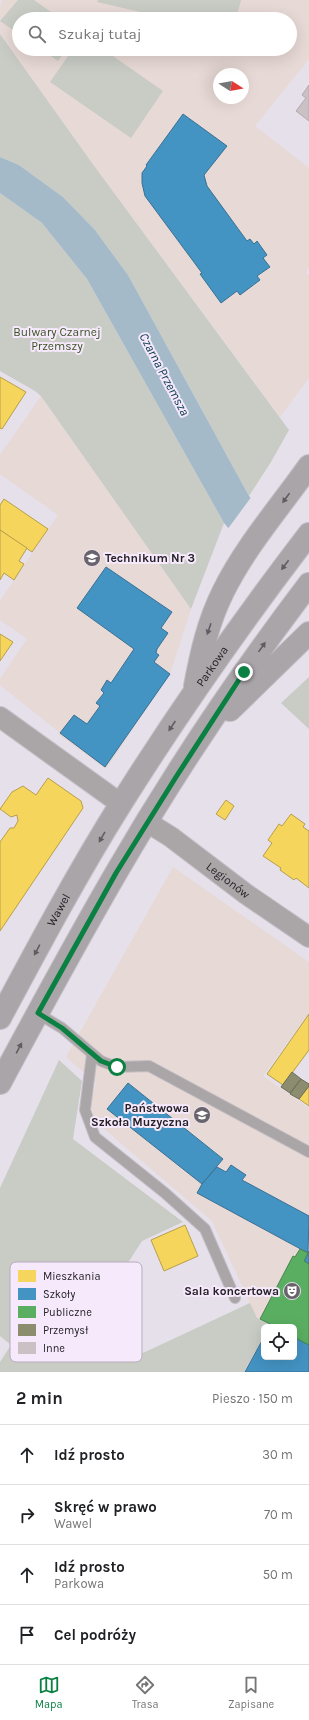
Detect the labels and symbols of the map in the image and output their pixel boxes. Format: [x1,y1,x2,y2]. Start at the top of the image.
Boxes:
north arrow [213,68,249,104]
park label: Bulwary Czarnej Przemszy [13,325,101,353]
water label: Czarna Przemsza [136,330,193,419]
one-way arrow [282,493,290,503]
school or university icon: Technikum Nr 3 [82,548,102,568]
place label: Technikum Nr 3 [105,551,195,565]
one-way arrow [281,559,290,570]
one-way arrow [205,624,211,636]
one-way arrow [258,642,266,653]
street label: Parkowa [193,643,231,689]
route end [235,663,253,681]
one-way arrow [168,721,176,731]
one-way arrow [98,831,105,843]
street label: Legionów [203,859,253,902]
street label: Wawel [44,891,73,929]
one-way arrow [33,944,40,956]
one-way arrow [15,1042,22,1054]
route start [108,1058,126,1076]
place label: Państwowa Szkoła Muzyczna [91,1101,189,1129]
school or university icon: Państwowa Szkoła Muzyczna [192,1105,212,1125]
legend [10,1262,142,1362]
text: Mieszkania [43,1270,100,1283]
theatre icon: Sala koncertowa [282,1281,302,1301]
place label: Sala koncertowa [184,1284,279,1298]
text: Szkoły [43,1288,75,1301]
text: Publiczne [43,1306,92,1319]
text: Przemysł [43,1324,89,1337]
text: Inne [43,1342,65,1355]

